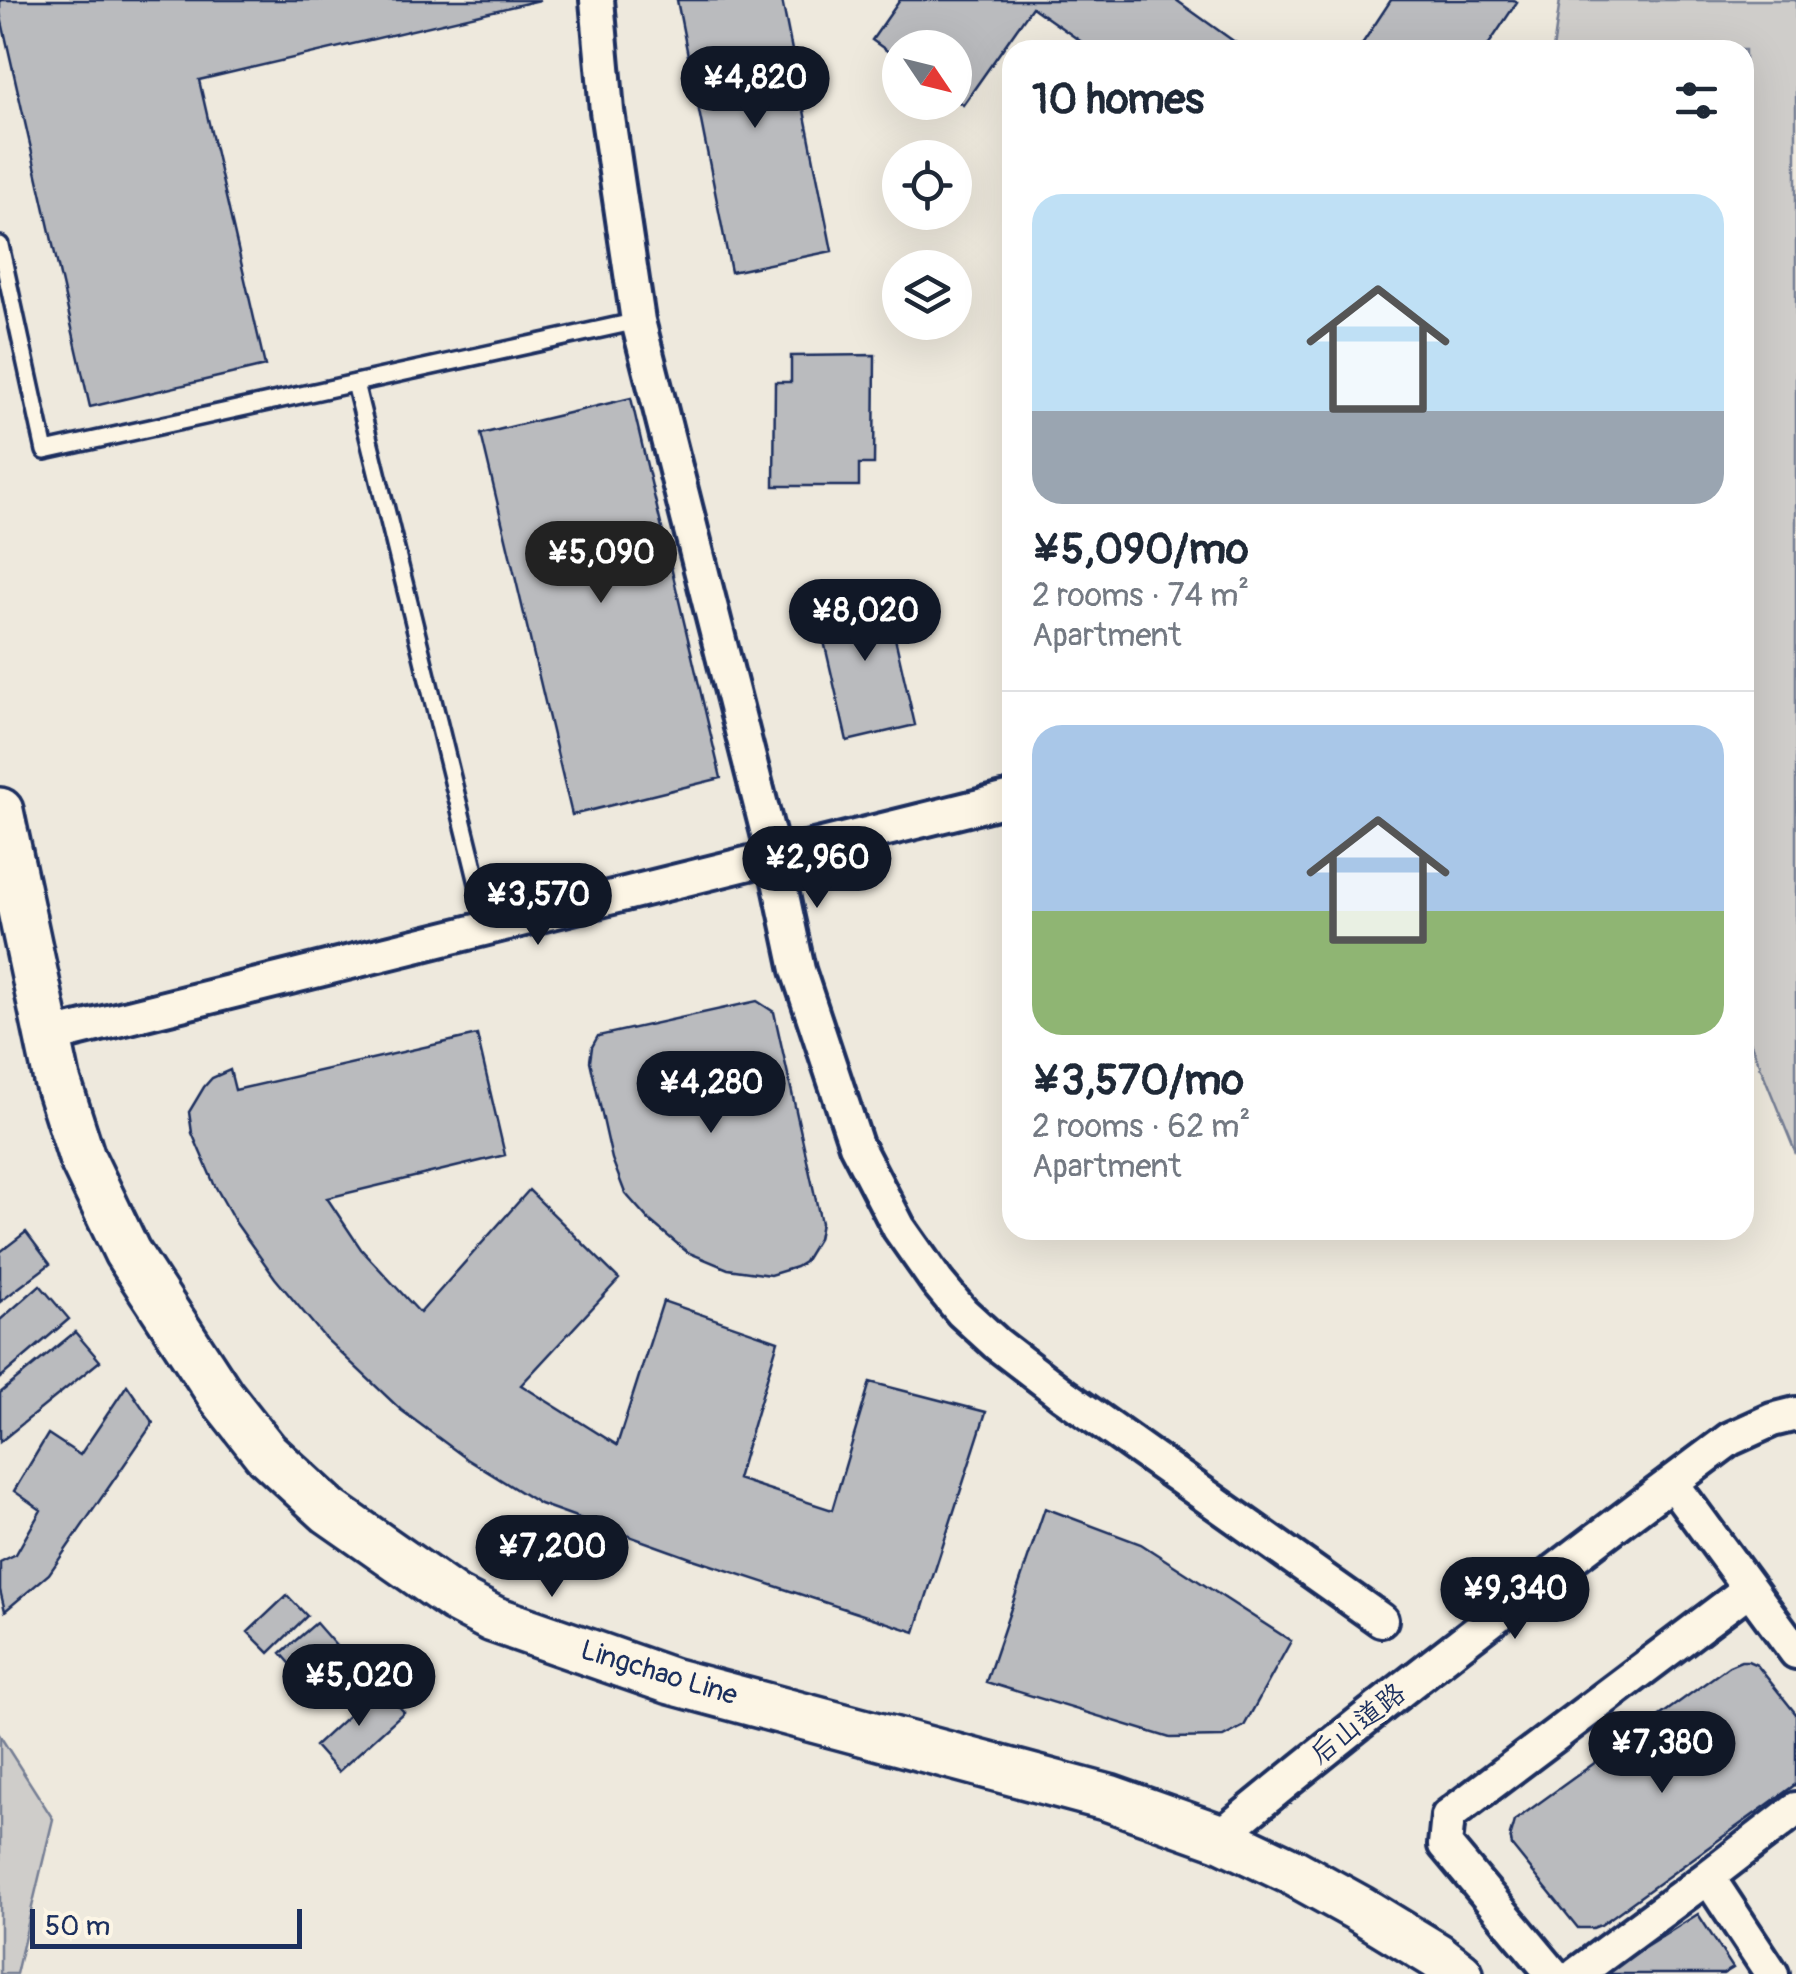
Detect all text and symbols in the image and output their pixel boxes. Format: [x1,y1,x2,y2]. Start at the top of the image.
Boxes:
north arrow [882,30,972,120]
map controls [882,30,972,340]
pin: ¥4,820 [674,46,836,131]
text: ¥4,820 [703,58,807,98]
icon: filters [1669,73,1724,128]
text: 10 homes [1032,74,1204,126]
button: locate [882,140,972,230]
button: layers [882,250,972,340]
icon: home [1288,259,1468,439]
pin: ¥5,090 [520,521,682,606]
text: ¥5,090/mo [1032,524,1249,576]
text: ¥5,090 [547,533,655,573]
text: 2 rooms · 74 m² [1032,576,1249,616]
pin: ¥8,020 [784,579,946,664]
text: ¥8,020 [811,591,919,631]
text: Apartment [1032,616,1181,656]
icon: home [1288,790,1468,970]
pin: ¥2,960 [736,826,898,911]
text: ¥2,960 [764,838,870,878]
pin: ¥3,570 [457,863,619,948]
text: ¥3,570 [486,875,590,915]
pin: ¥4,280 [630,1051,792,1136]
text: ¥3,570/mo [1032,1055,1244,1107]
text: ¥4,280 [659,1063,763,1103]
text: 2 rooms · 62 m² [1032,1107,1250,1147]
text: Apartment [1032,1147,1181,1187]
pin: ¥7,200 [471,1515,633,1600]
text: ¥7,200 [498,1527,606,1567]
pin: ¥9,340 [1434,1557,1596,1642]
text: ¥9,340 [1462,1569,1568,1609]
street label: Lingchao Line [576,1633,742,1713]
pin: ¥5,020 [278,1644,440,1729]
text: ¥5,020 [304,1656,414,1696]
street label: 后山道路 [1303,1676,1413,1772]
pin: ¥7,380 [1581,1711,1743,1796]
text: ¥7,380 [1610,1723,1714,1763]
scale bar [30,1904,302,1948]
text: 50 m [45,1909,110,1944]

